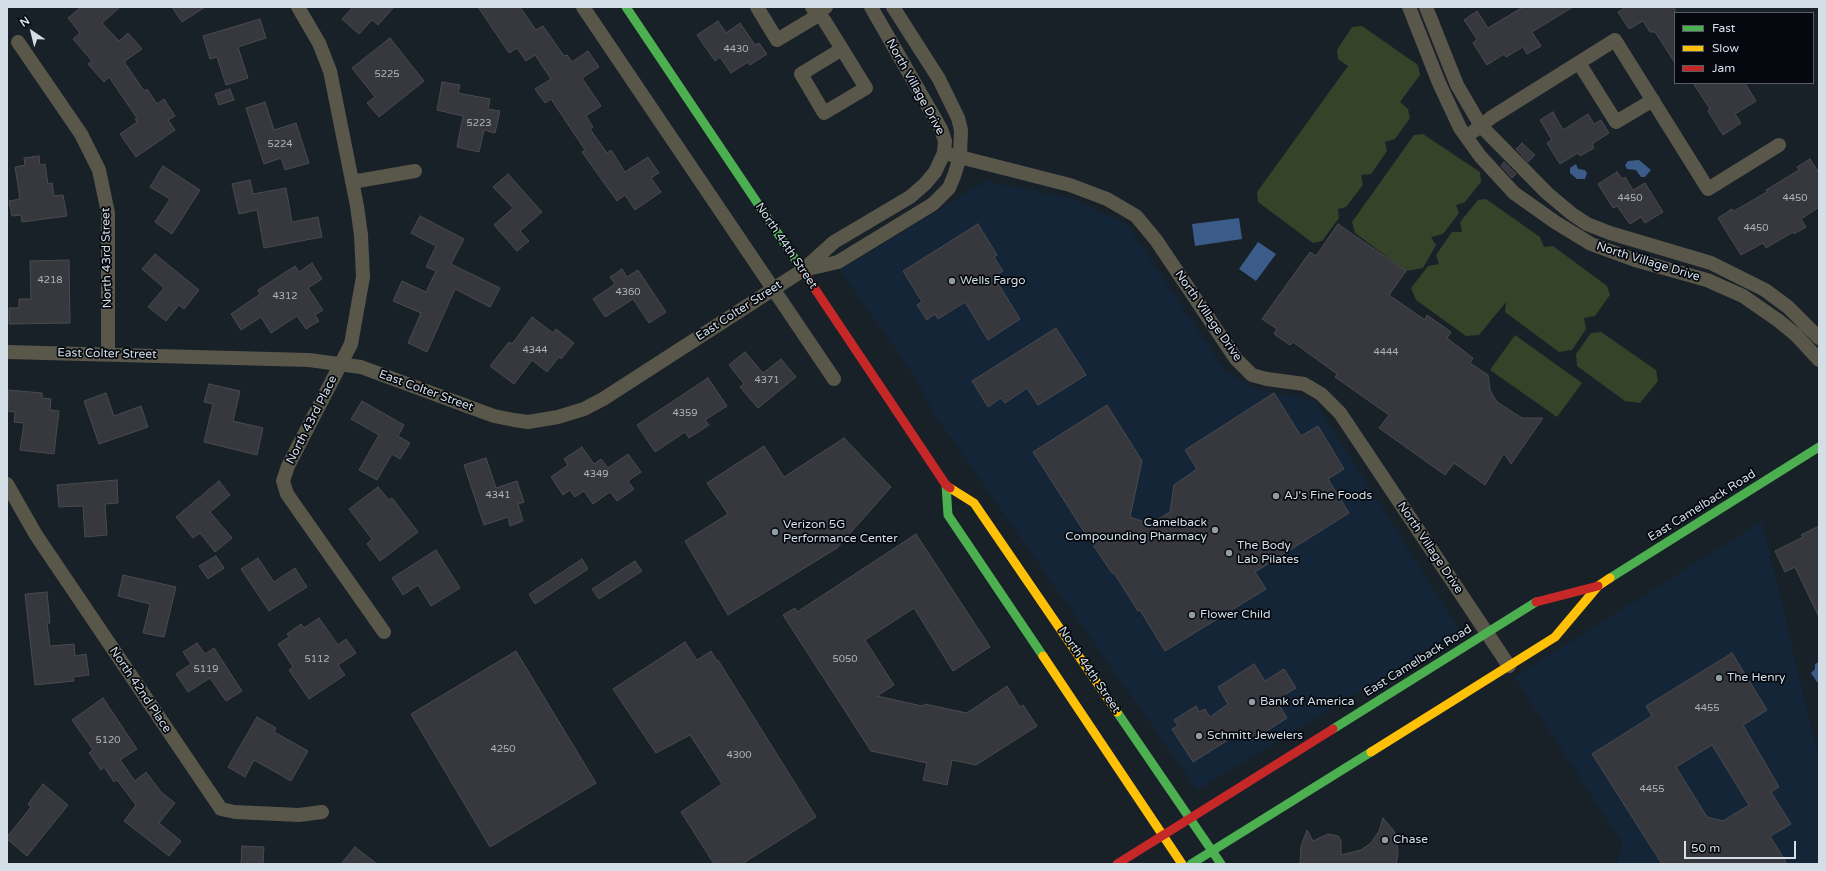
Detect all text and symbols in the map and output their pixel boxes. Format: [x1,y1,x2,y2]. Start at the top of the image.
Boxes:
north arrow [12,12,52,52]
legend [1674,12,1814,84]
text: N [17,14,32,30]
text: Fast [1712,21,1735,35]
street label: North Village Drive [883,37,947,137]
text: Slow [1712,41,1739,55]
house number: 4430 [723,43,749,55]
text: Jam [1712,61,1735,75]
house number: 5225 [374,68,400,80]
house number: 5223 [466,117,492,129]
house number: 5224 [267,138,293,150]
house number: 4450 [1617,192,1643,204]
house number: 4450 [1782,192,1808,204]
street label: North 44th Street [752,200,820,292]
street label: North 43rd Street [99,207,115,309]
house number: 4450 [1743,222,1769,234]
street label: North Village Drive [1595,239,1701,285]
street label: North Village Drive [1171,268,1245,364]
house number: 4218 [37,274,63,286]
place label: Wells Fargo [960,274,1026,288]
marker: Wells Fargo [947,276,957,286]
street label: East Colter Street [693,278,785,344]
house number: 4360 [615,286,641,298]
house number: 4312 [272,290,298,302]
house number: 4344 [522,344,548,356]
street label: East Colter Street [57,346,157,362]
house number: 4444 [1373,346,1399,358]
street label: East Colter Street [377,367,475,415]
street label: North 43rd Place [283,373,341,467]
house number: 4371 [754,374,780,386]
house number: 4359 [672,407,698,419]
street label: East Camelback Road [1646,467,1758,545]
house number: 4349 [583,468,609,480]
house number: 4341 [485,489,511,501]
place label: AJ's Fine Foods [1284,489,1372,503]
marker: AJ's Fine Foods [1271,491,1281,501]
street label: North Village Drive [1394,499,1466,597]
place label: Camelback Compounding Pharmacy [1065,516,1207,544]
place label: Verizon 5G Performance Center [783,518,898,546]
marker: Camelback Compounding Pharmacy [1210,525,1220,535]
marker: Verizon 5G Performance Center [770,527,780,537]
place label: The Body Lab Pilates [1237,539,1299,567]
marker: The Body Lab Pilates [1224,548,1234,558]
place label: Flower Child [1200,608,1271,622]
marker: Flower Child [1187,610,1197,620]
street label: East Camelback Road [1362,622,1474,700]
street label: North 44th Street [1055,624,1123,716]
street label: North 42nd Place [106,644,174,736]
house number: 5112 [304,653,330,665]
house number: 5050 [832,653,858,665]
house number: 5119 [193,663,219,675]
place label: The Henry [1727,671,1785,685]
marker: The Henry [1714,673,1724,683]
place label: Bank of America [1260,695,1354,709]
marker: Bank of America [1247,697,1257,707]
house number: 4455 [1694,702,1720,714]
place label: Schmitt Jewelers [1207,729,1303,743]
marker: Schmitt Jewelers [1194,731,1204,741]
house number: 5120 [95,734,121,746]
house number: 4250 [490,743,516,755]
house number: 4300 [726,749,752,761]
house number: 4455 [1639,783,1665,795]
place label: Chase [1393,833,1428,847]
scale bar [1686,833,1798,859]
marker: Chase [1380,835,1390,845]
text: 50 m [1691,841,1720,855]

